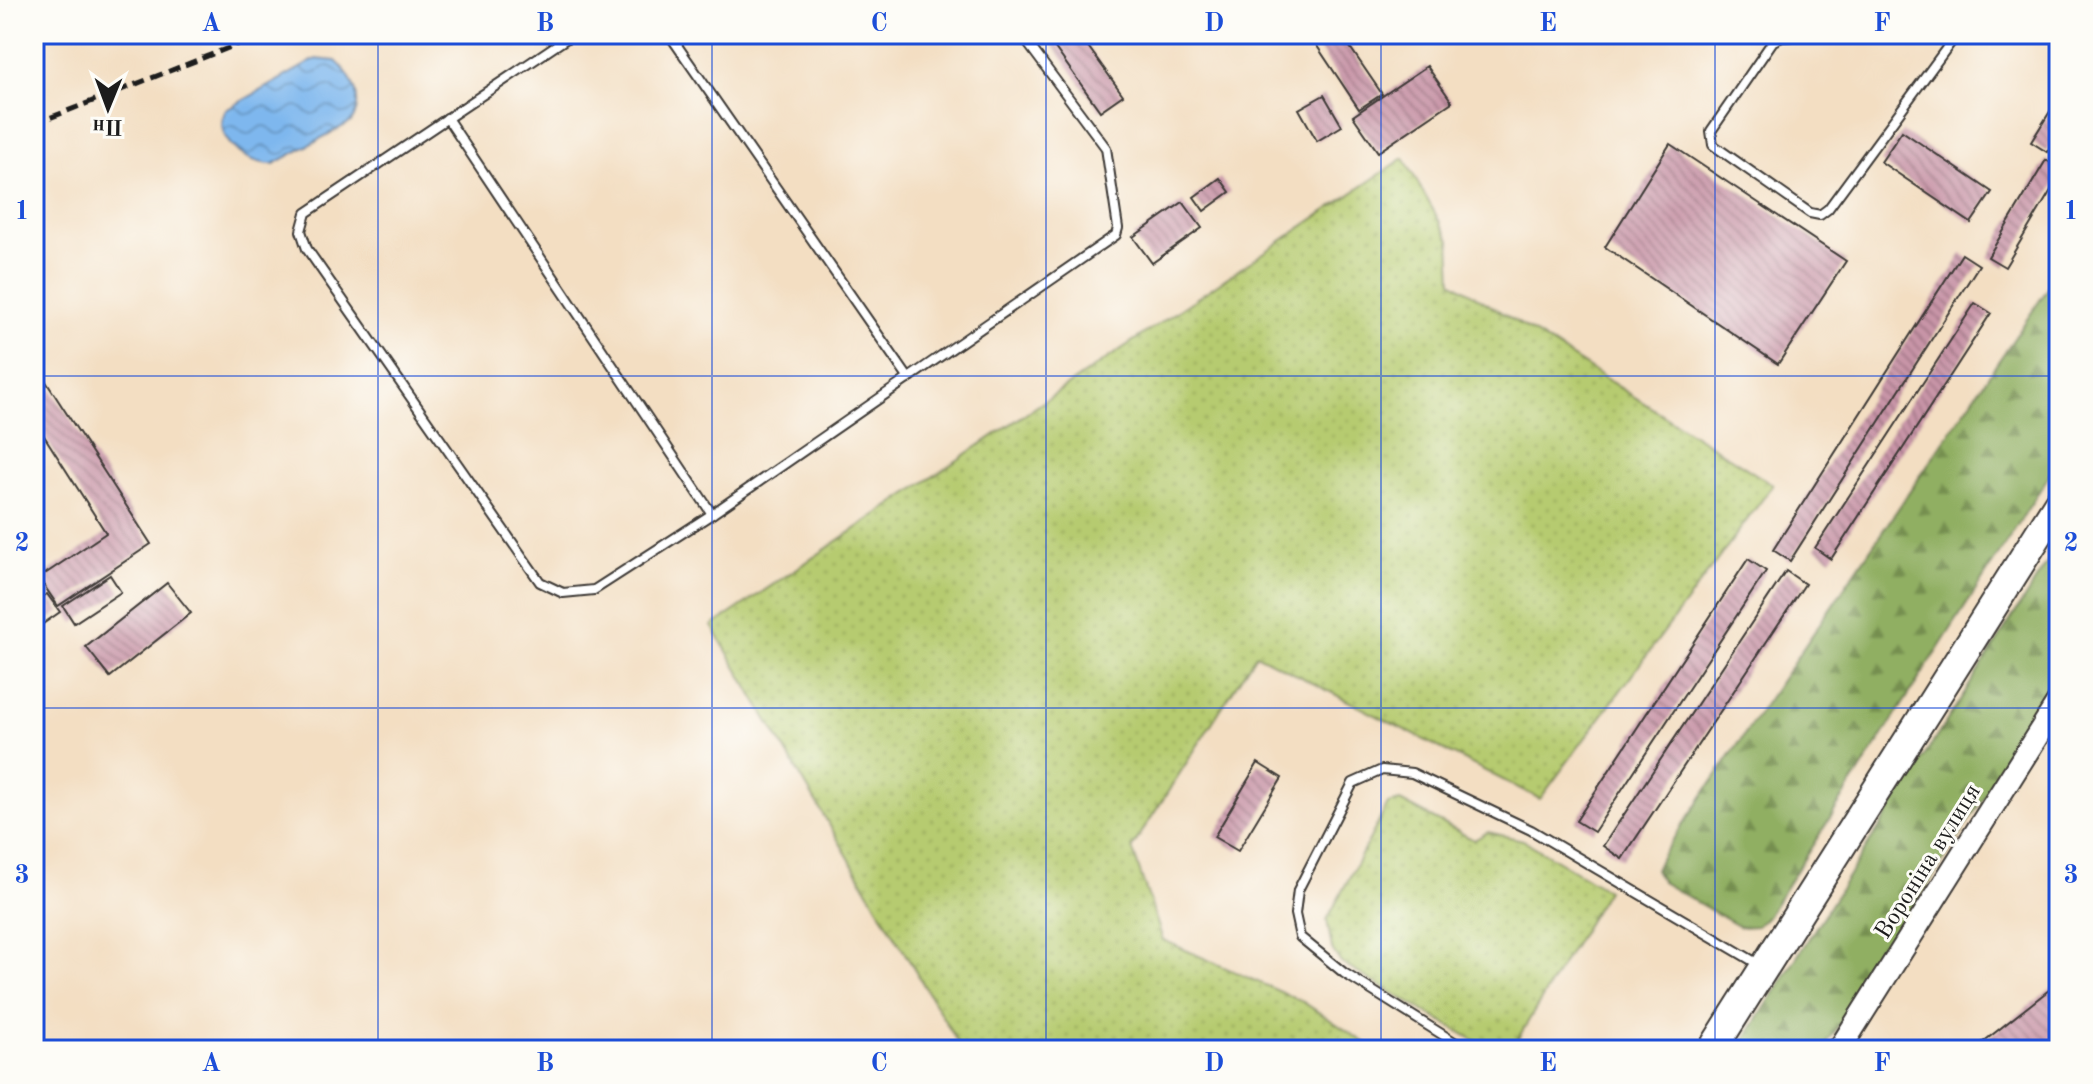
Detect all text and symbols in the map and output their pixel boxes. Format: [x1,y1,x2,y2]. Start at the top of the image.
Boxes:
text: A [201,11,221,37]
text: B [536,11,554,37]
text: C [870,11,888,37]
text: D [1204,11,1224,37]
text: E [1539,11,1557,37]
text: F [1873,11,1891,37]
north arrow [68,68,148,148]
text: Пн [92,115,123,137]
text: 1 [14,199,30,225]
text: 1 [2063,199,2079,225]
text: 2 [14,531,30,557]
text: 2 [2063,531,2079,557]
street label: Вороніна вулиця [1871,780,1986,944]
text: 3 [14,863,30,889]
text: 3 [2063,863,2079,889]
text: A [201,1051,221,1077]
text: B [536,1051,554,1077]
text: C [870,1051,888,1077]
text: D [1204,1051,1224,1077]
text: E [1539,1051,1557,1077]
text: F [1873,1051,1891,1077]

